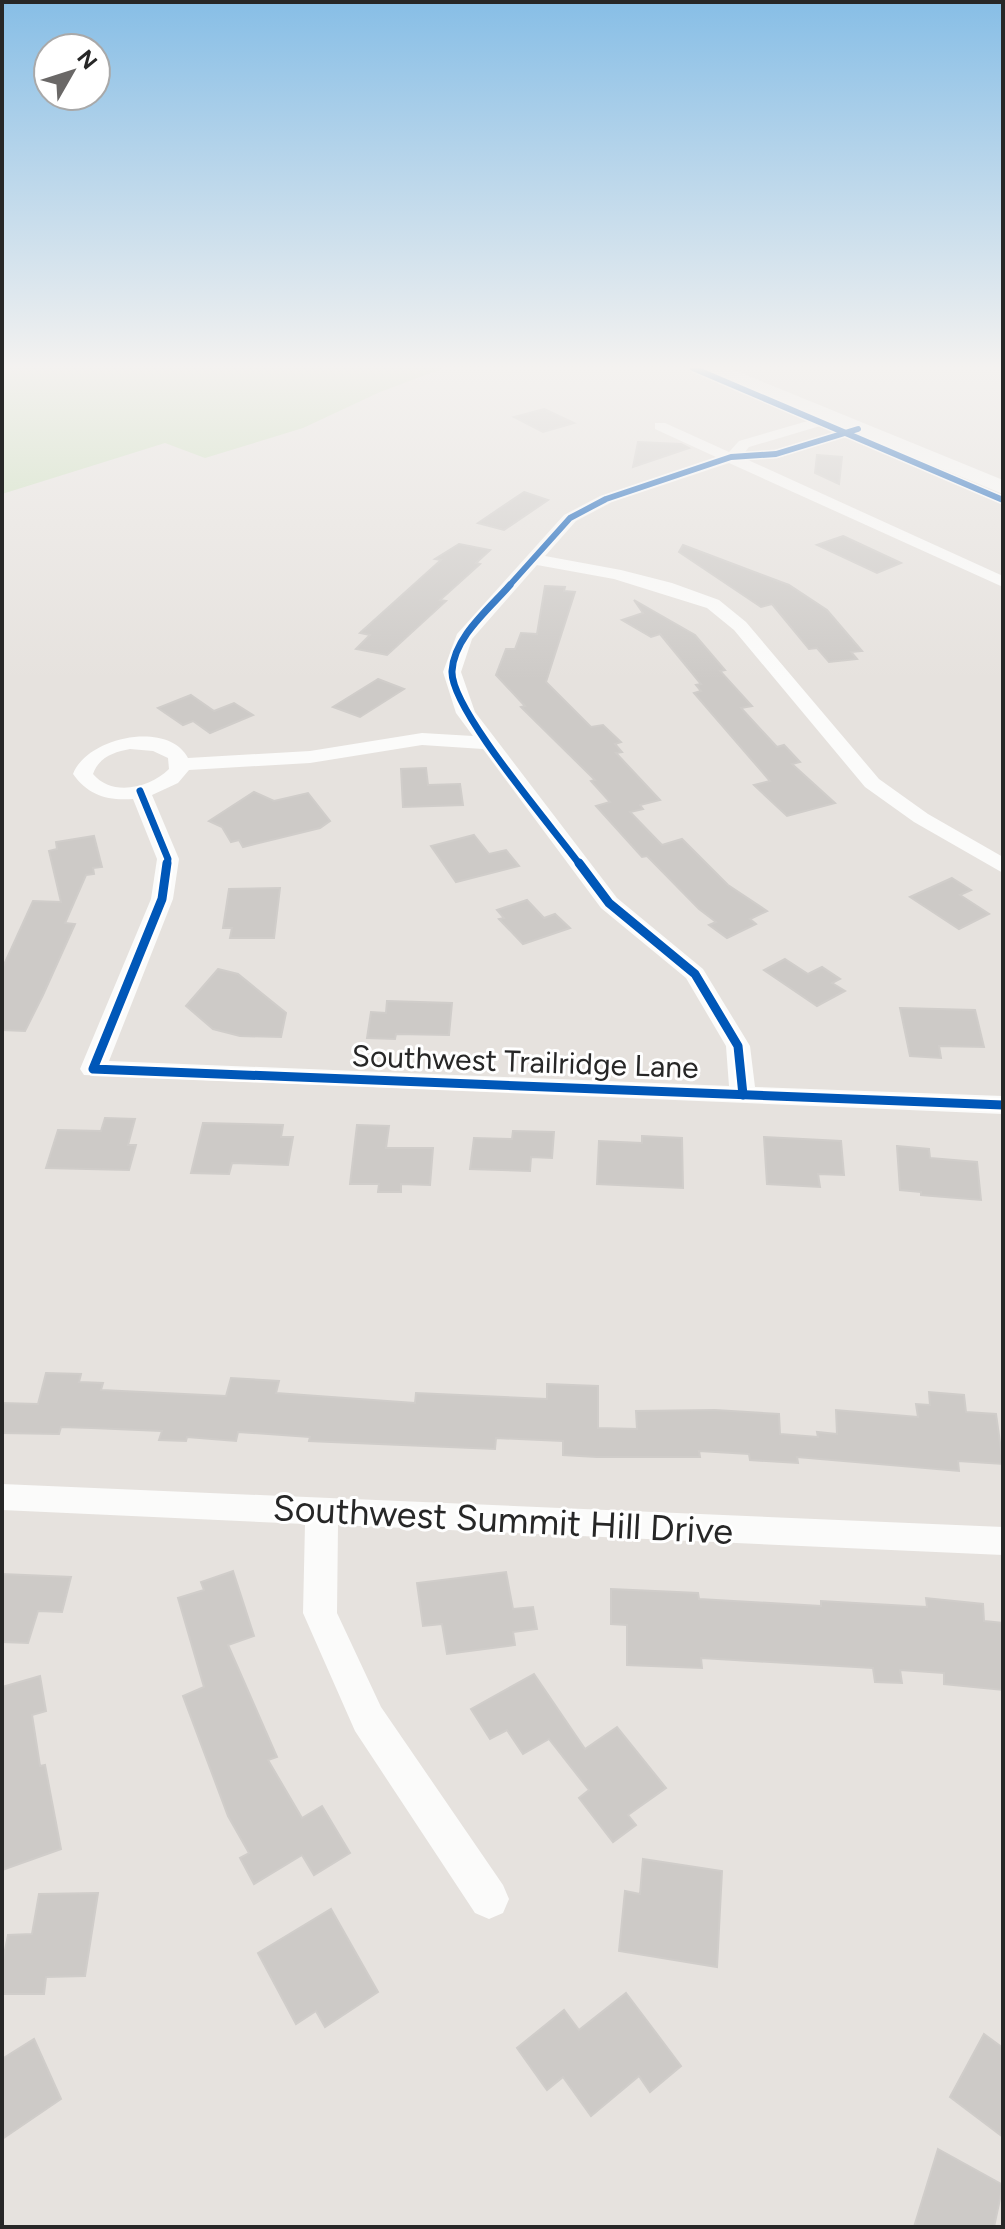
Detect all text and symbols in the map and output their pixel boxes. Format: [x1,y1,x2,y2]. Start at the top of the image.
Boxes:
north arrow [32,32,112,112]
text: N [71,45,103,75]
street label: Southwest Trailridge Lane [351,1037,699,1086]
street label: Southwest Summit Hill Drive [272,1486,734,1553]

